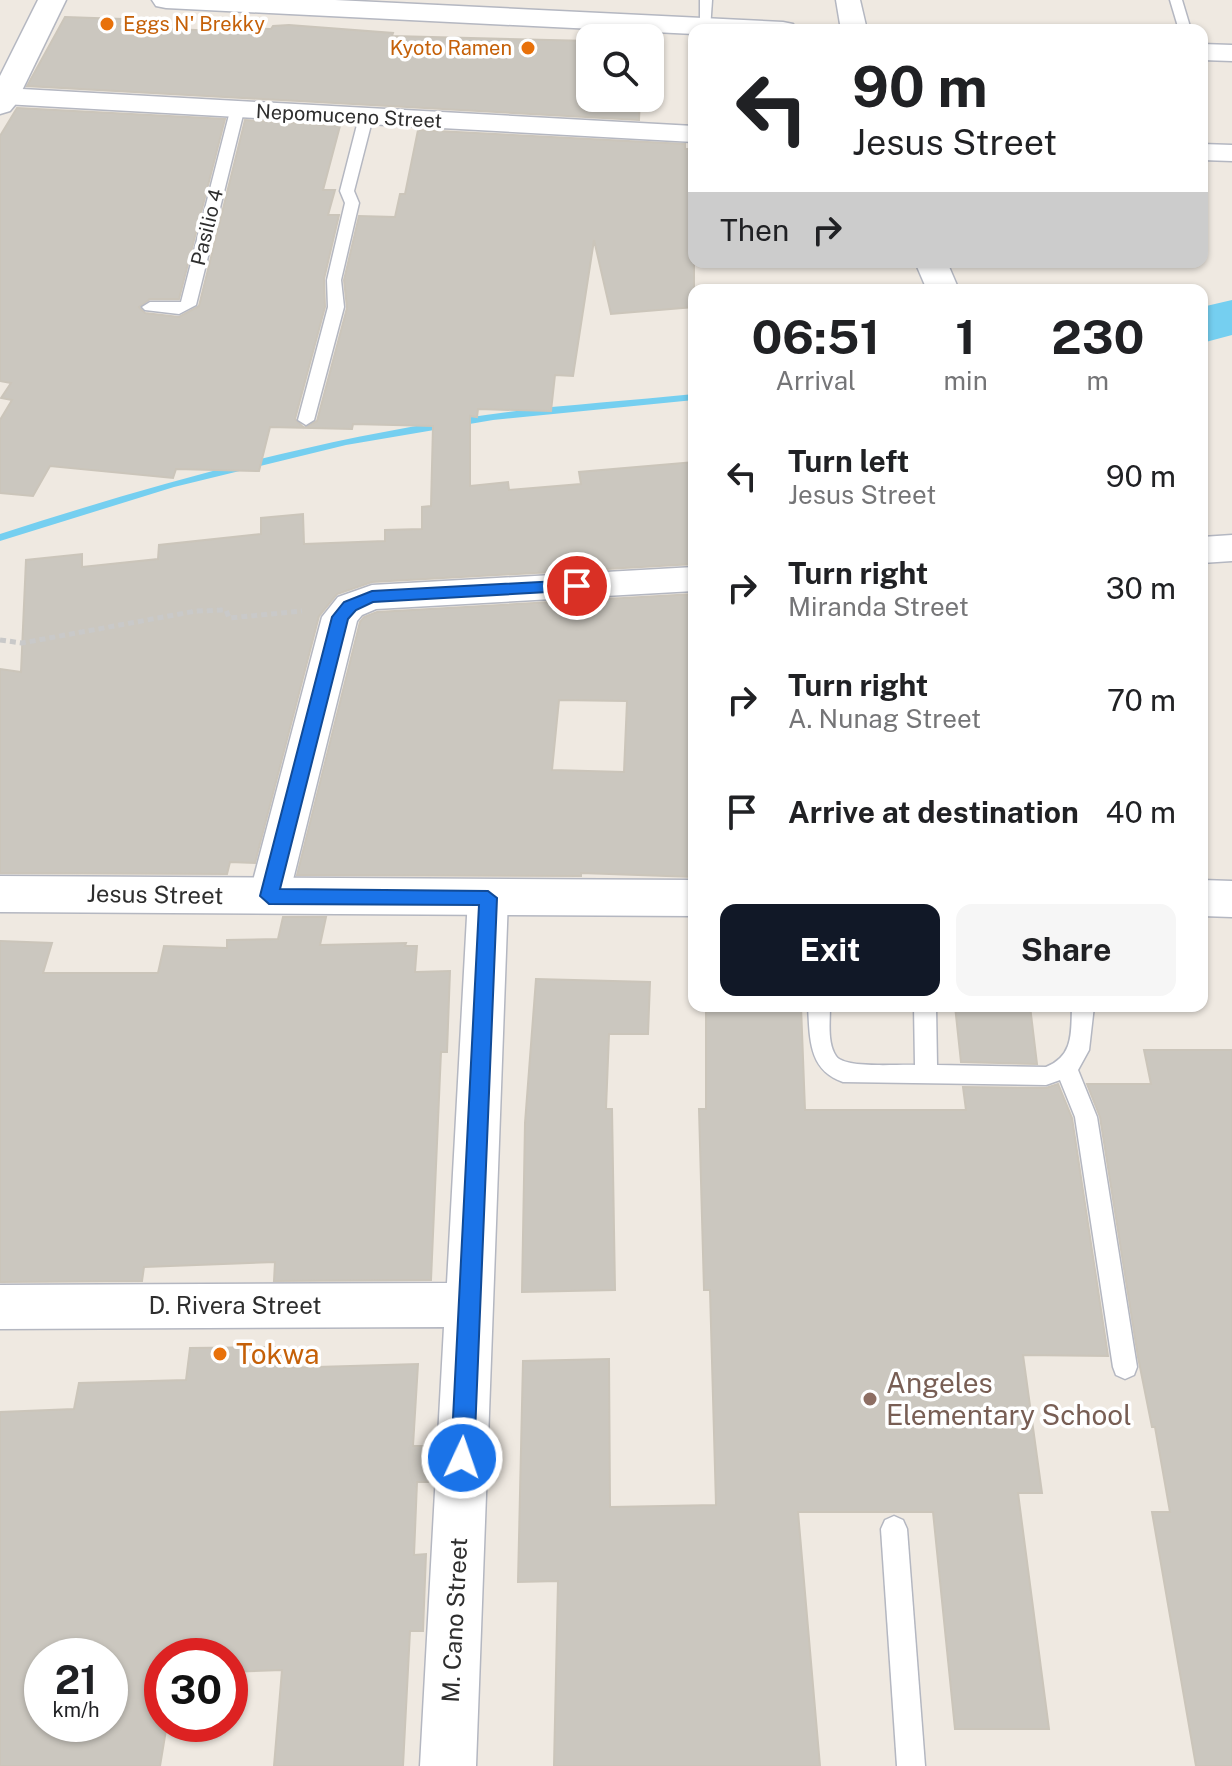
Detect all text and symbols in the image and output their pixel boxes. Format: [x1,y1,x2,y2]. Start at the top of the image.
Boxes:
place label: Eggs N' Brekky [123,12,265,36]
marker: Eggs N' Brekky [98,15,116,33]
map controls [576,24,664,112]
button: search [576,24,664,112]
place label: Kyoto Ramen [390,36,512,60]
marker: Kyoto Ramen [519,39,537,57]
text: 90 m [852,54,988,120]
icon: left [720,56,824,160]
street label: Nepomuceno Street [255,99,443,133]
text: Jesus Street [852,121,1057,163]
street label: Pasilio 4 [186,186,228,268]
icon: right [805,208,849,252]
text: Then [720,212,789,248]
text: 06:51 [752,308,880,365]
text: 1 [955,308,976,365]
text: 230 [1051,308,1144,365]
text: Arrival [776,365,856,396]
text: min [944,365,988,396]
text: m [1087,365,1109,396]
text: Turn left [788,443,909,479]
icon: left [720,454,764,498]
text: 90 m [1106,458,1176,494]
text: Jesus Street [788,479,936,510]
pin [543,552,611,620]
text: Turn right [788,555,928,591]
icon: arrive [555,564,599,608]
icon: right [720,566,764,610]
text: 30 m [1106,570,1176,606]
text: Miranda Street [788,591,969,622]
text: Turn right [788,667,928,703]
icon: right [720,678,764,722]
text: 70 m [1107,682,1176,718]
text: A. Nunag Street [788,703,981,734]
icon: arrive [720,790,764,834]
text: Arrive at destination [788,794,1079,830]
text: 40 m [1106,794,1176,830]
street label: Jesus Street [86,879,224,909]
button: Exit [720,904,940,996]
button: Share [956,904,1176,996]
street label: D. Rivera Street [148,1291,322,1319]
place label: Tokwa [236,1337,320,1370]
marker: Tokwa [211,1345,229,1363]
place label: Angeles Elementary School [886,1366,1132,1431]
marker: Angeles Elementary School [861,1390,879,1408]
position arrow [420,1416,504,1500]
street label: M. Cano Street [436,1537,472,1703]
speed limit sign: 30 [144,1638,248,1742]
text: 21 [55,1656,97,1703]
text: km/h [52,1698,100,1722]

